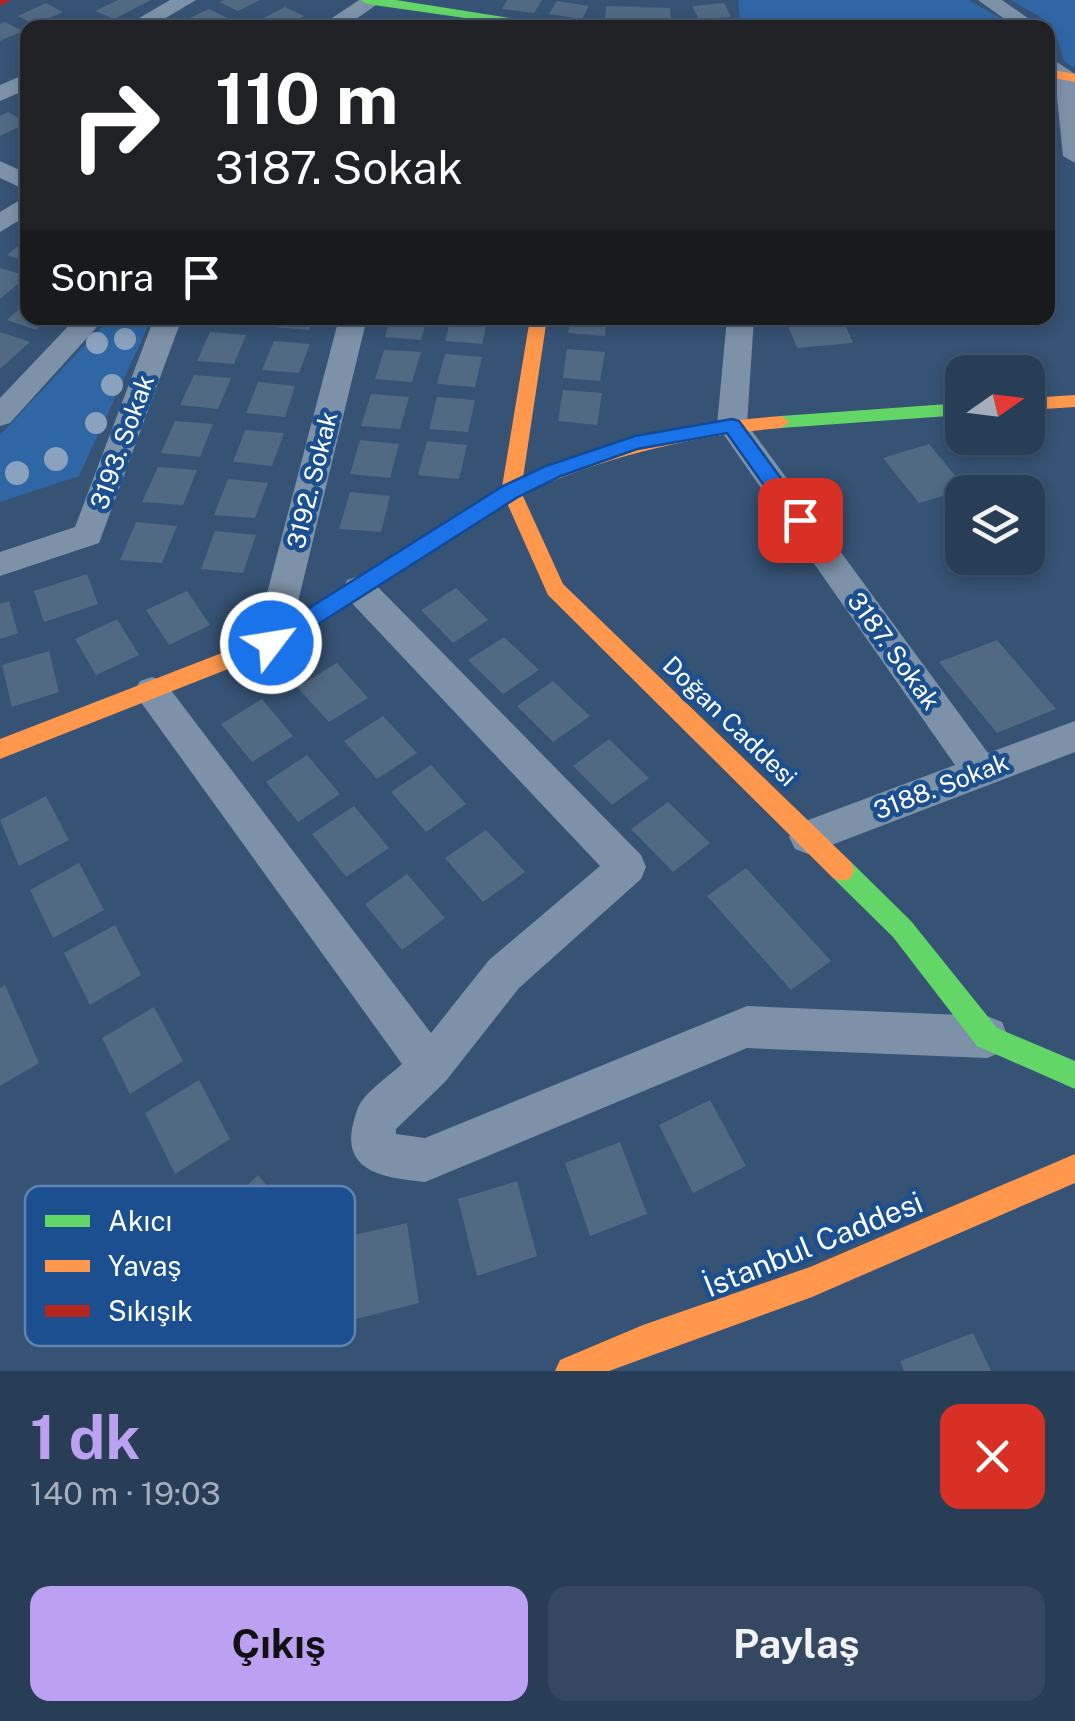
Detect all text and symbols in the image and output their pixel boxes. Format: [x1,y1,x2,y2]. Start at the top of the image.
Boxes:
text: 110 m [215,57,399,140]
icon: right [50,60,180,190]
text: 3187. Sokak [215,141,463,194]
icon: arrive [174,250,229,305]
text: Sonra [50,255,154,300]
north arrow [945,355,1045,455]
map controls [945,355,1045,575]
street label: 3193. Sokak [84,371,160,513]
street label: 3192. Sokak [280,408,344,552]
button: layers [945,475,1045,575]
pin [758,478,843,563]
icon: arrive [773,493,828,548]
street label: 3187. Sokak [841,587,947,715]
position arrow [219,591,323,695]
street label: Doğan Caddesi [657,650,803,792]
street label: 3188. Sokak [869,747,1013,825]
street label: İstanbul Caddesi [698,1184,928,1304]
legend [25,1186,355,1346]
text: Akıcı [108,1204,172,1237]
text: Yavaş [108,1249,182,1282]
text: Sıkışık [108,1294,193,1327]
text: 1 dk [30,1402,140,1473]
button: close [940,1404,1045,1509]
text: 140 m · 19:03 [30,1475,221,1512]
button: Çıkış [30,1586,528,1701]
button: Paylaş [548,1586,1045,1701]

